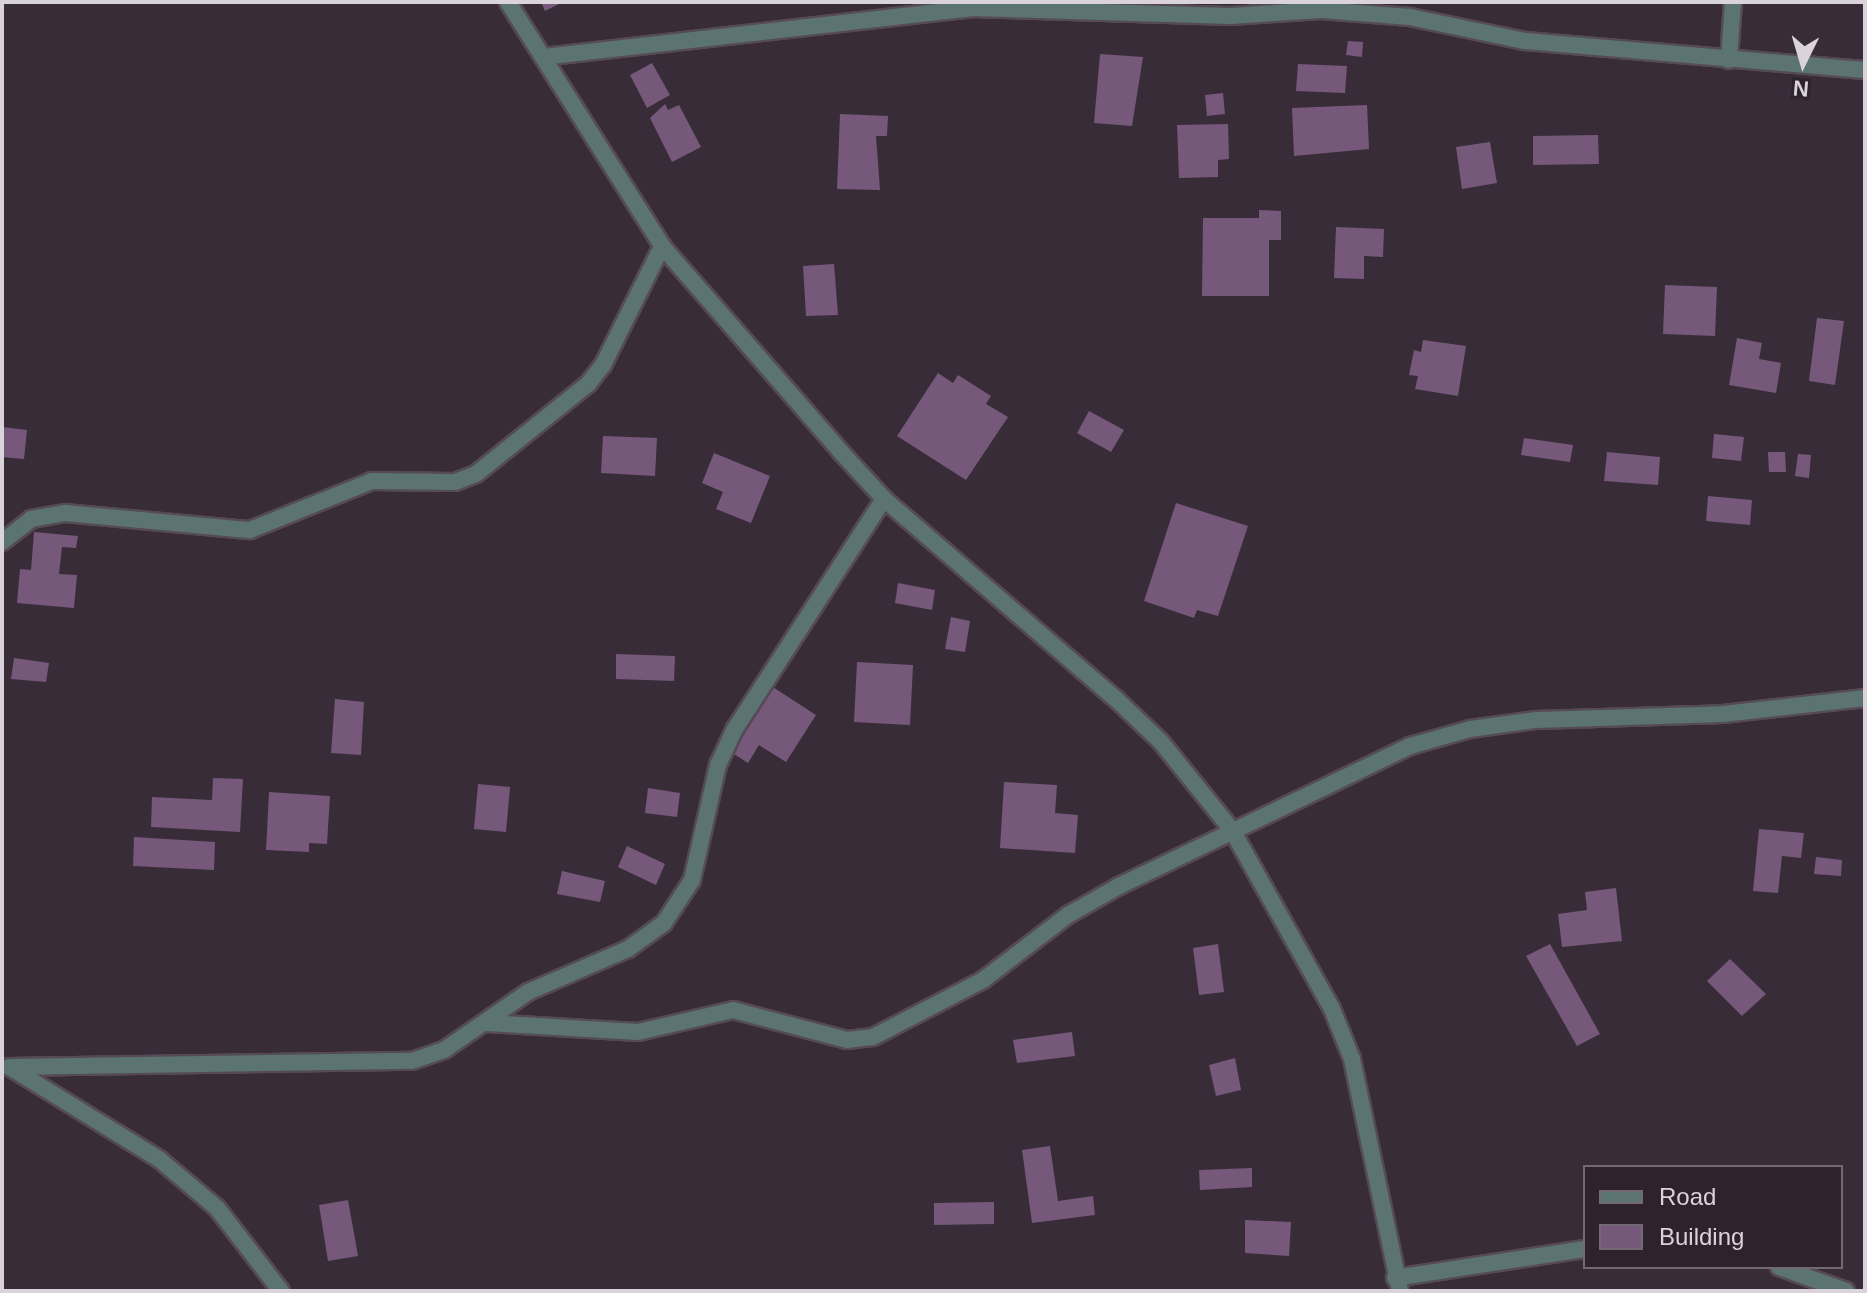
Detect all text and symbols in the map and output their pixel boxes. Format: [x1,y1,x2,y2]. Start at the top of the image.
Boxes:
north arrow [1763,24,1843,104]
text: N [1792,75,1810,102]
legend [1583,1165,1843,1269]
text: Road [1659,1183,1716,1210]
text: Building [1659,1223,1744,1250]

